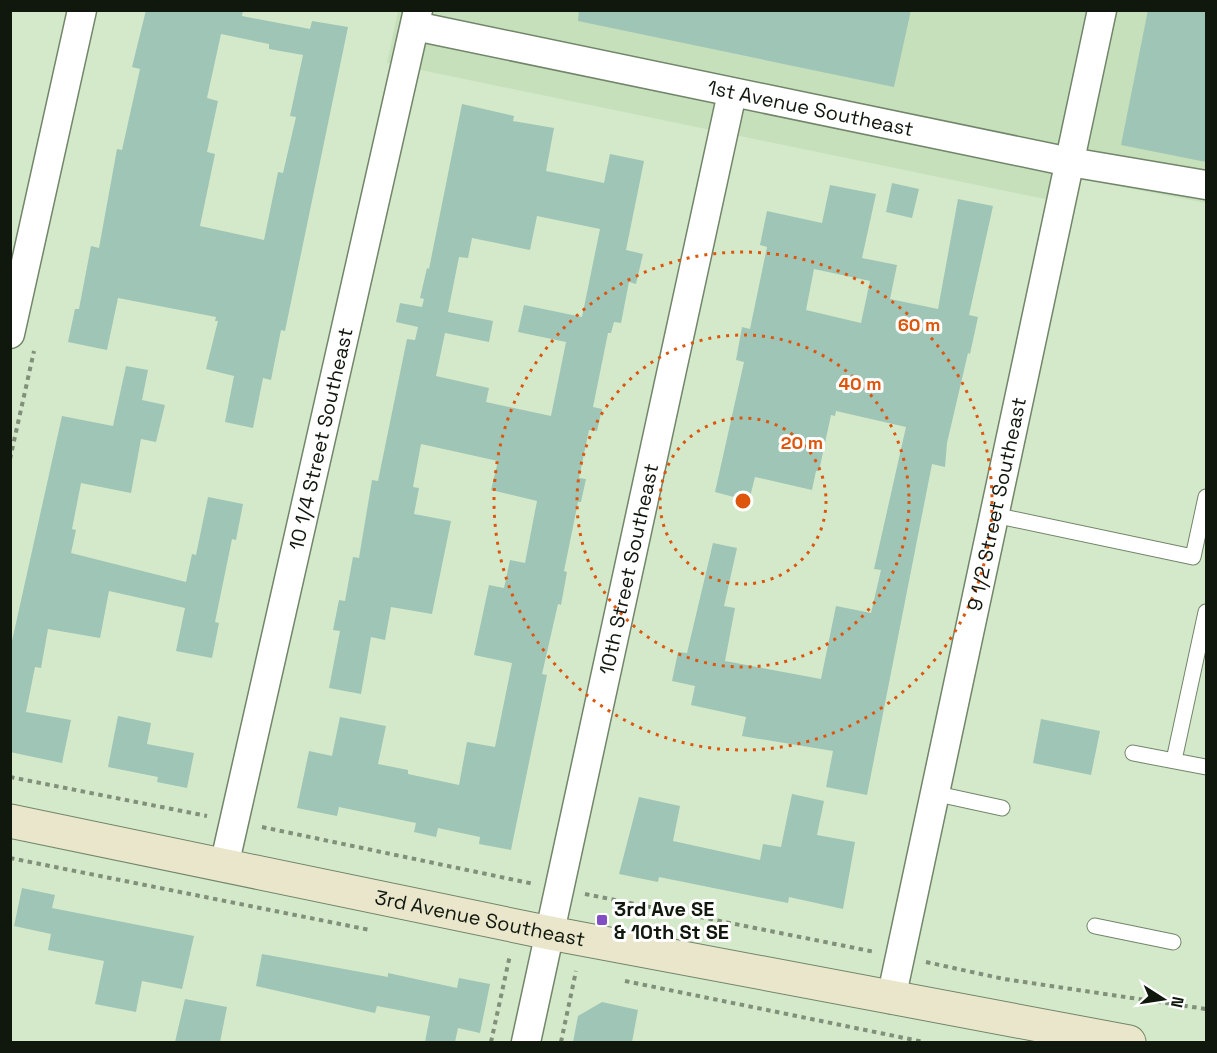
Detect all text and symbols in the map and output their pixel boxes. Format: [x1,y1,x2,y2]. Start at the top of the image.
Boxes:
street label: 1st Avenue Southeast [705,74,916,142]
text: 60 m [898,313,940,336]
street label: 10 1/4 Street Southeast [283,325,359,552]
text: 40 m [838,372,882,395]
street label: 9 1/2 Street Southeast [961,395,1032,613]
text: 20 m [781,431,823,454]
street label: 10th Street Southeast [593,461,664,677]
centre of rings [733,491,753,511]
street label: 3rd Avenue Southeast [373,884,587,952]
place label: 3rd Ave SE & 10th St SE [614,896,729,945]
marker: 3rd Ave SE & 10th St SE [595,913,609,927]
north arrow [1133,969,1193,1029]
text: N [1166,995,1189,1009]

